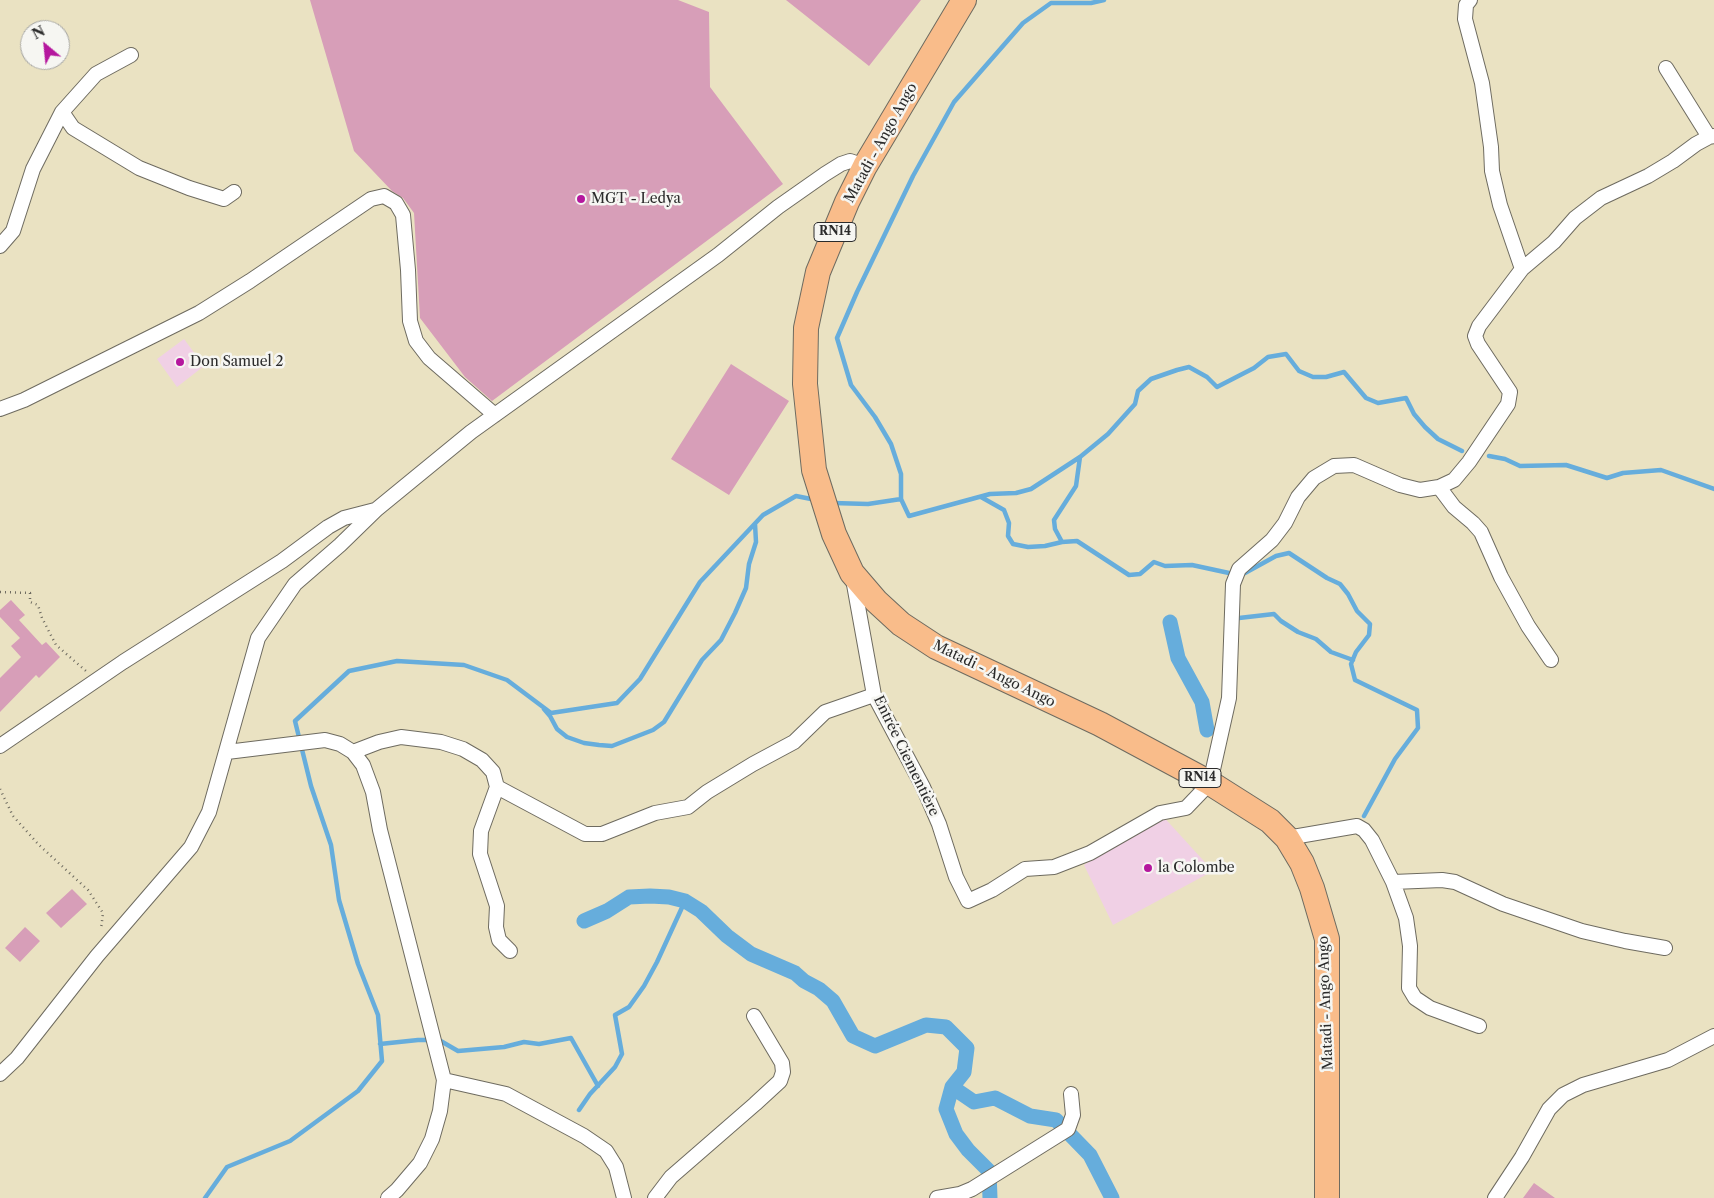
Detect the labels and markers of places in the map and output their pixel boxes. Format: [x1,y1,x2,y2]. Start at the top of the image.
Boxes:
place label: MGT - Ledya [591,191,681,207]
marker: MGT - Ledya [575,193,587,205]
place label: Don Samuel 2 [190,354,284,370]
marker: Don Samuel 2 [174,356,186,368]
place label: la Colombe [1158,860,1235,876]
marker: la Colombe [1142,862,1154,874]

